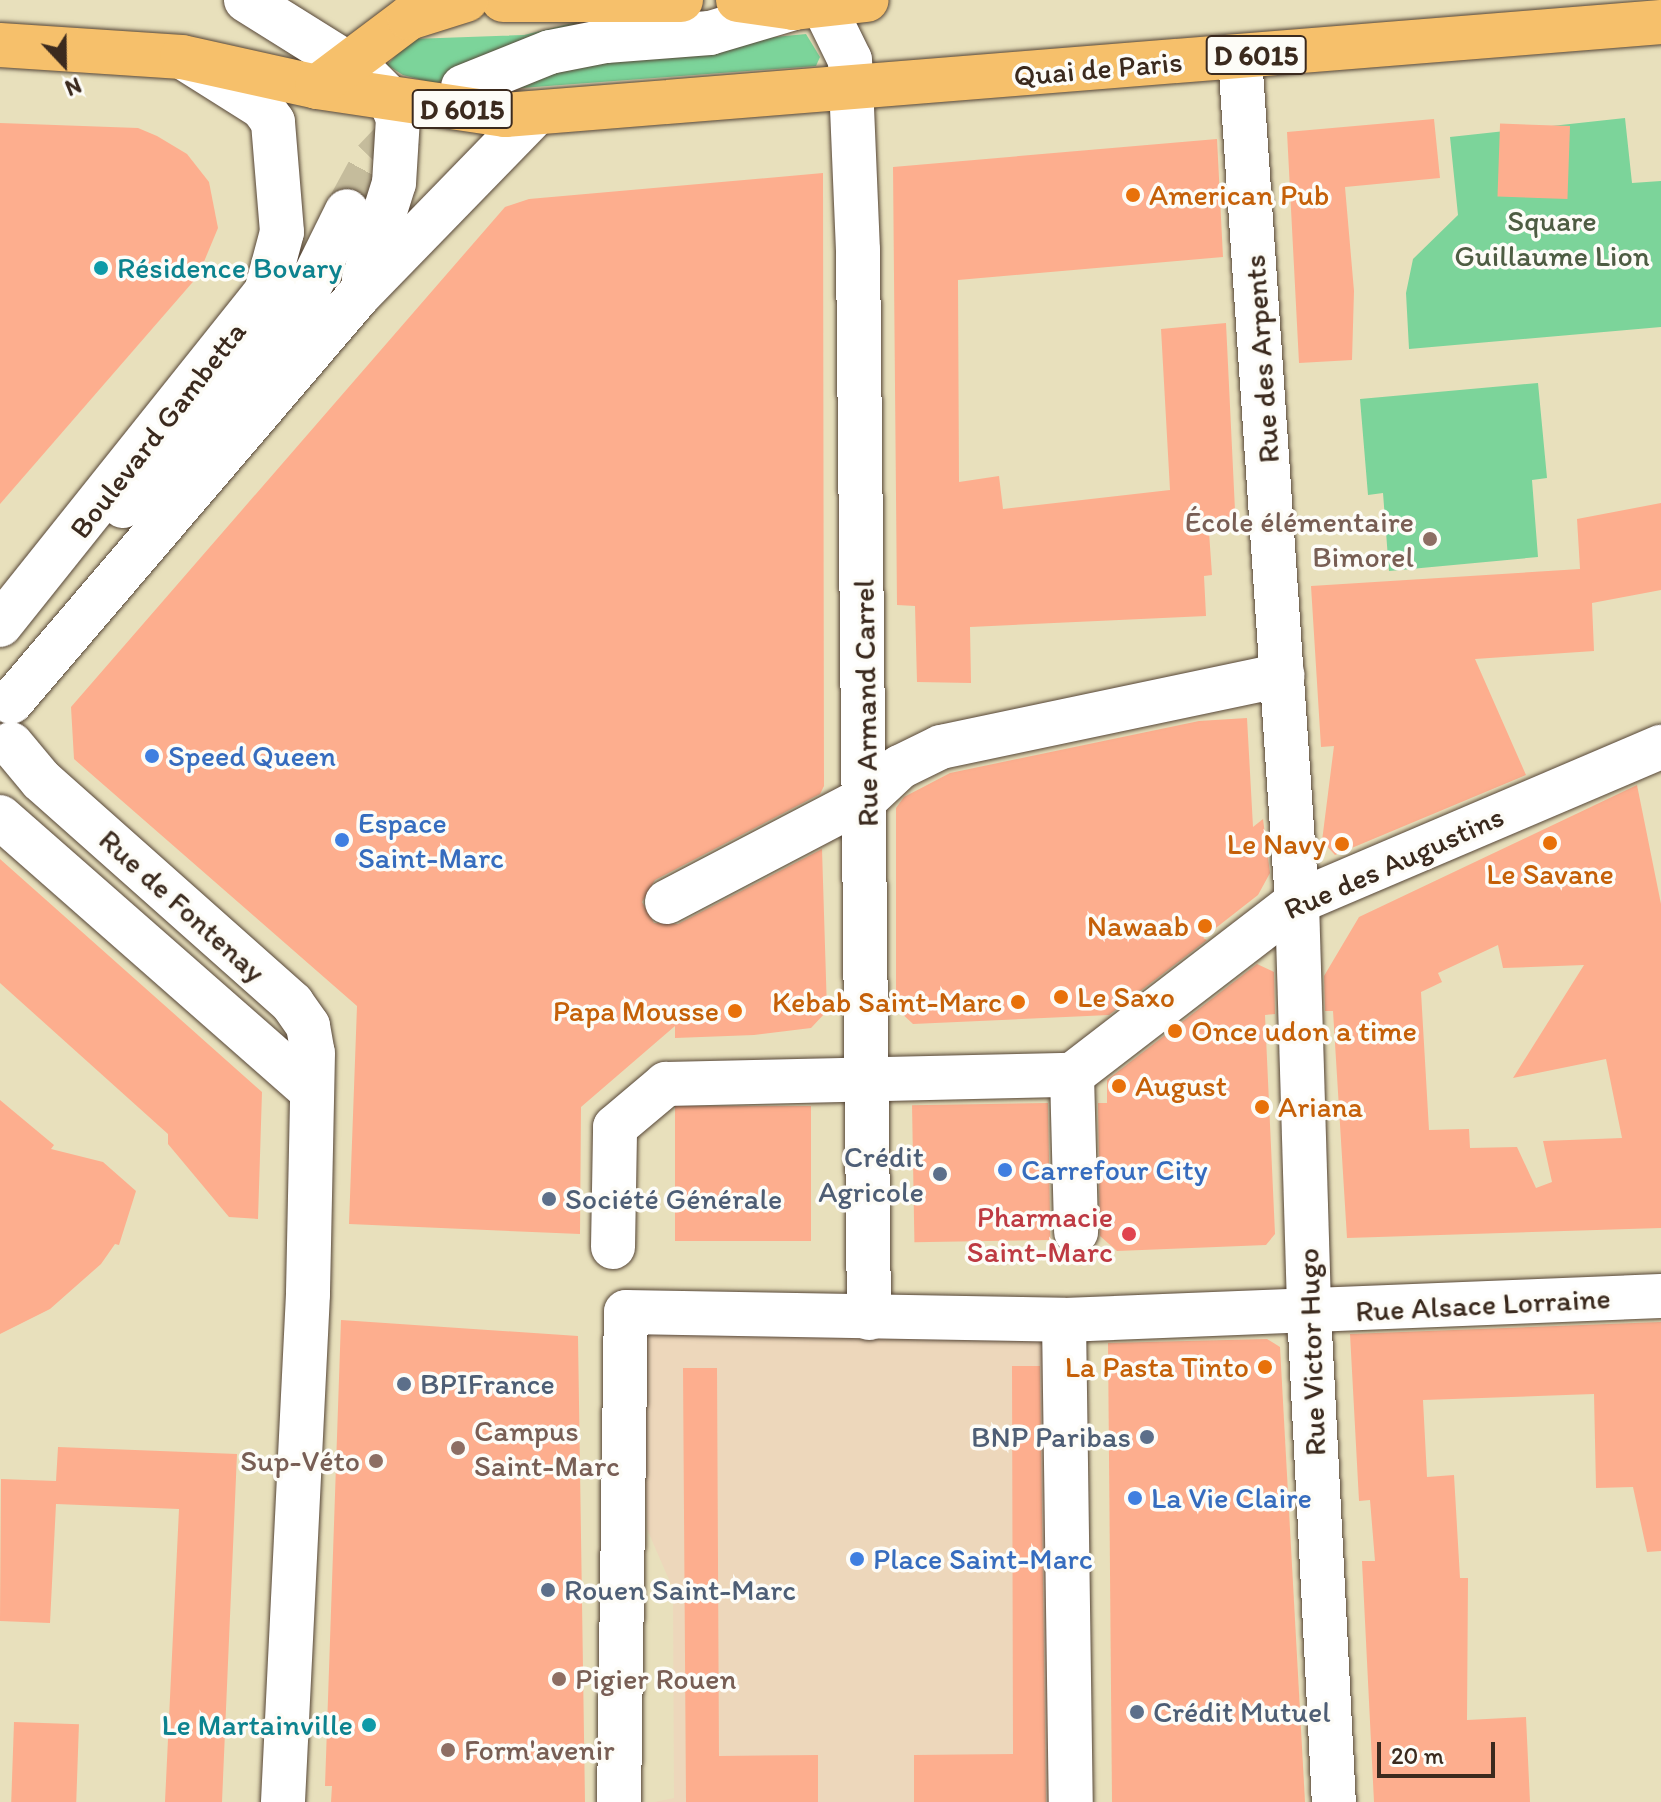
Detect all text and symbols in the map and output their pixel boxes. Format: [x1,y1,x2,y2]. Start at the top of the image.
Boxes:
north arrow [24,24,104,104]
road number: D 6015 [1204,31,1308,79]
street label: Quai de Paris [1012,44,1184,94]
text: N [61,71,85,102]
road number: D 6015 [410,85,514,133]
place label: American Pub [1149,177,1329,213]
marker: American Pub [1124,186,1142,204]
park label: Square Guillaume Lion [1454,203,1650,274]
place label: Résidence Bovary [117,250,342,286]
street label: Rue des Arpents [1237,254,1287,464]
marker: Résidence Bovary [92,259,110,277]
street label: Boulevard Gambetta [62,314,254,546]
place label: École élémentaire Bimorel [1187,504,1414,574]
marker: École élémentaire Bimorel [1421,530,1439,548]
street label: Rue Armand Carrel [846,579,886,827]
place label: Speed Queen [168,738,336,774]
marker: Speed Queen [143,747,161,765]
street label: Rue des Augustins [1279,798,1509,928]
place label: Espace Saint-Marc [358,805,504,876]
street label: Rue de Fontenay [91,822,273,990]
place label: Le Navy [1226,826,1326,862]
marker: Espace Saint-Marc [333,831,351,849]
marker: Le Savane [1541,834,1559,852]
marker: Le Navy [1333,835,1351,853]
place label: Le Savane [1486,856,1614,892]
place label: Nawaab [1087,908,1189,944]
marker: Nawaab [1196,917,1214,935]
place label: Le Saxo [1077,979,1176,1015]
place label: Kebab Saint-Marc [770,984,1002,1020]
marker: Le Saxo [1052,988,1070,1006]
place label: Papa Mousse [553,993,719,1029]
marker: Kebab Saint-Marc [1009,993,1027,1011]
marker: Papa Mousse [726,1002,744,1020]
place label: Once udon a time [1191,1013,1415,1049]
marker: Once udon a time [1166,1022,1184,1040]
place label: August [1135,1068,1227,1104]
marker: August [1110,1077,1128,1095]
place label: Ariana [1278,1089,1363,1125]
marker: Ariana [1253,1098,1271,1116]
place label: Crédit Agricole [818,1139,924,1210]
place label: Carrefour City [1021,1152,1208,1188]
marker: Carrefour City [996,1161,1014,1179]
marker: Crédit Agricole [931,1165,949,1183]
place label: Société Générale [565,1181,782,1217]
marker: Société Générale [540,1190,558,1208]
place label: Pharmacie Saint-Marc [967,1199,1113,1270]
marker: Pharmacie Saint-Marc [1120,1225,1138,1243]
street label: Rue Victor Hugo [1290,1247,1334,1457]
street label: Rue Alsace Lorraine [1355,1280,1611,1330]
place label: La Pasta Tinto [1066,1349,1249,1385]
marker: La Pasta Tinto [1256,1358,1274,1376]
place label: BPIFrance [420,1366,555,1402]
marker: BPIFrance [395,1375,413,1393]
place label: Campus Saint-Marc [474,1413,620,1484]
place label: BNP Paribas [971,1419,1131,1455]
marker: BNP Paribas [1138,1428,1156,1446]
marker: Campus Saint-Marc [449,1439,467,1457]
place label: Sup-Véto [240,1443,360,1479]
marker: Sup-Véto [367,1452,385,1470]
place label: La Vie Claire [1151,1480,1312,1516]
marker: La Vie Claire [1126,1489,1144,1507]
place label: Place Saint-Marc [873,1541,1095,1577]
marker: Place Saint-Marc [848,1550,866,1568]
place label: Rouen Saint-Marc [564,1572,798,1608]
marker: Rouen Saint-Marc [539,1581,557,1599]
place label: Pigier Rouen [575,1661,736,1697]
marker: Pigier Rouen [550,1670,568,1688]
place label: Crédit Mutuel [1153,1694,1331,1730]
marker: Crédit Mutuel [1128,1703,1146,1721]
place label: Le Martainville [162,1707,353,1743]
marker: Le Martainville [360,1716,378,1734]
scale bar [1381,1726,1499,1776]
place label: Form'avenir [464,1732,615,1768]
marker: Form'avenir [439,1741,457,1759]
text: 20 m [1391,1741,1444,1770]

